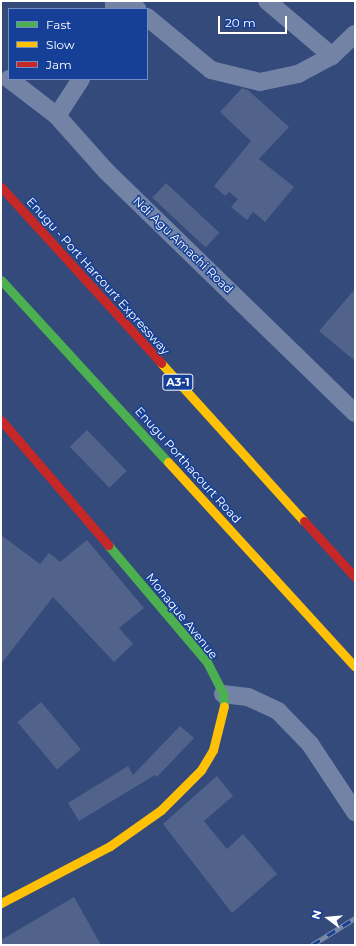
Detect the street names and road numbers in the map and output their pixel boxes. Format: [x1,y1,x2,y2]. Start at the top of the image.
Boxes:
street label: Enugu - Port Harcourt Expressway [24,194,172,358]
street label: Ndi Agu Amachi Road [130,194,236,296]
road number: A3-1 [162,373,194,391]
street label: Enugu Porthacourt Road [132,404,244,526]
street label: Monaque Avenue [143,570,221,662]

